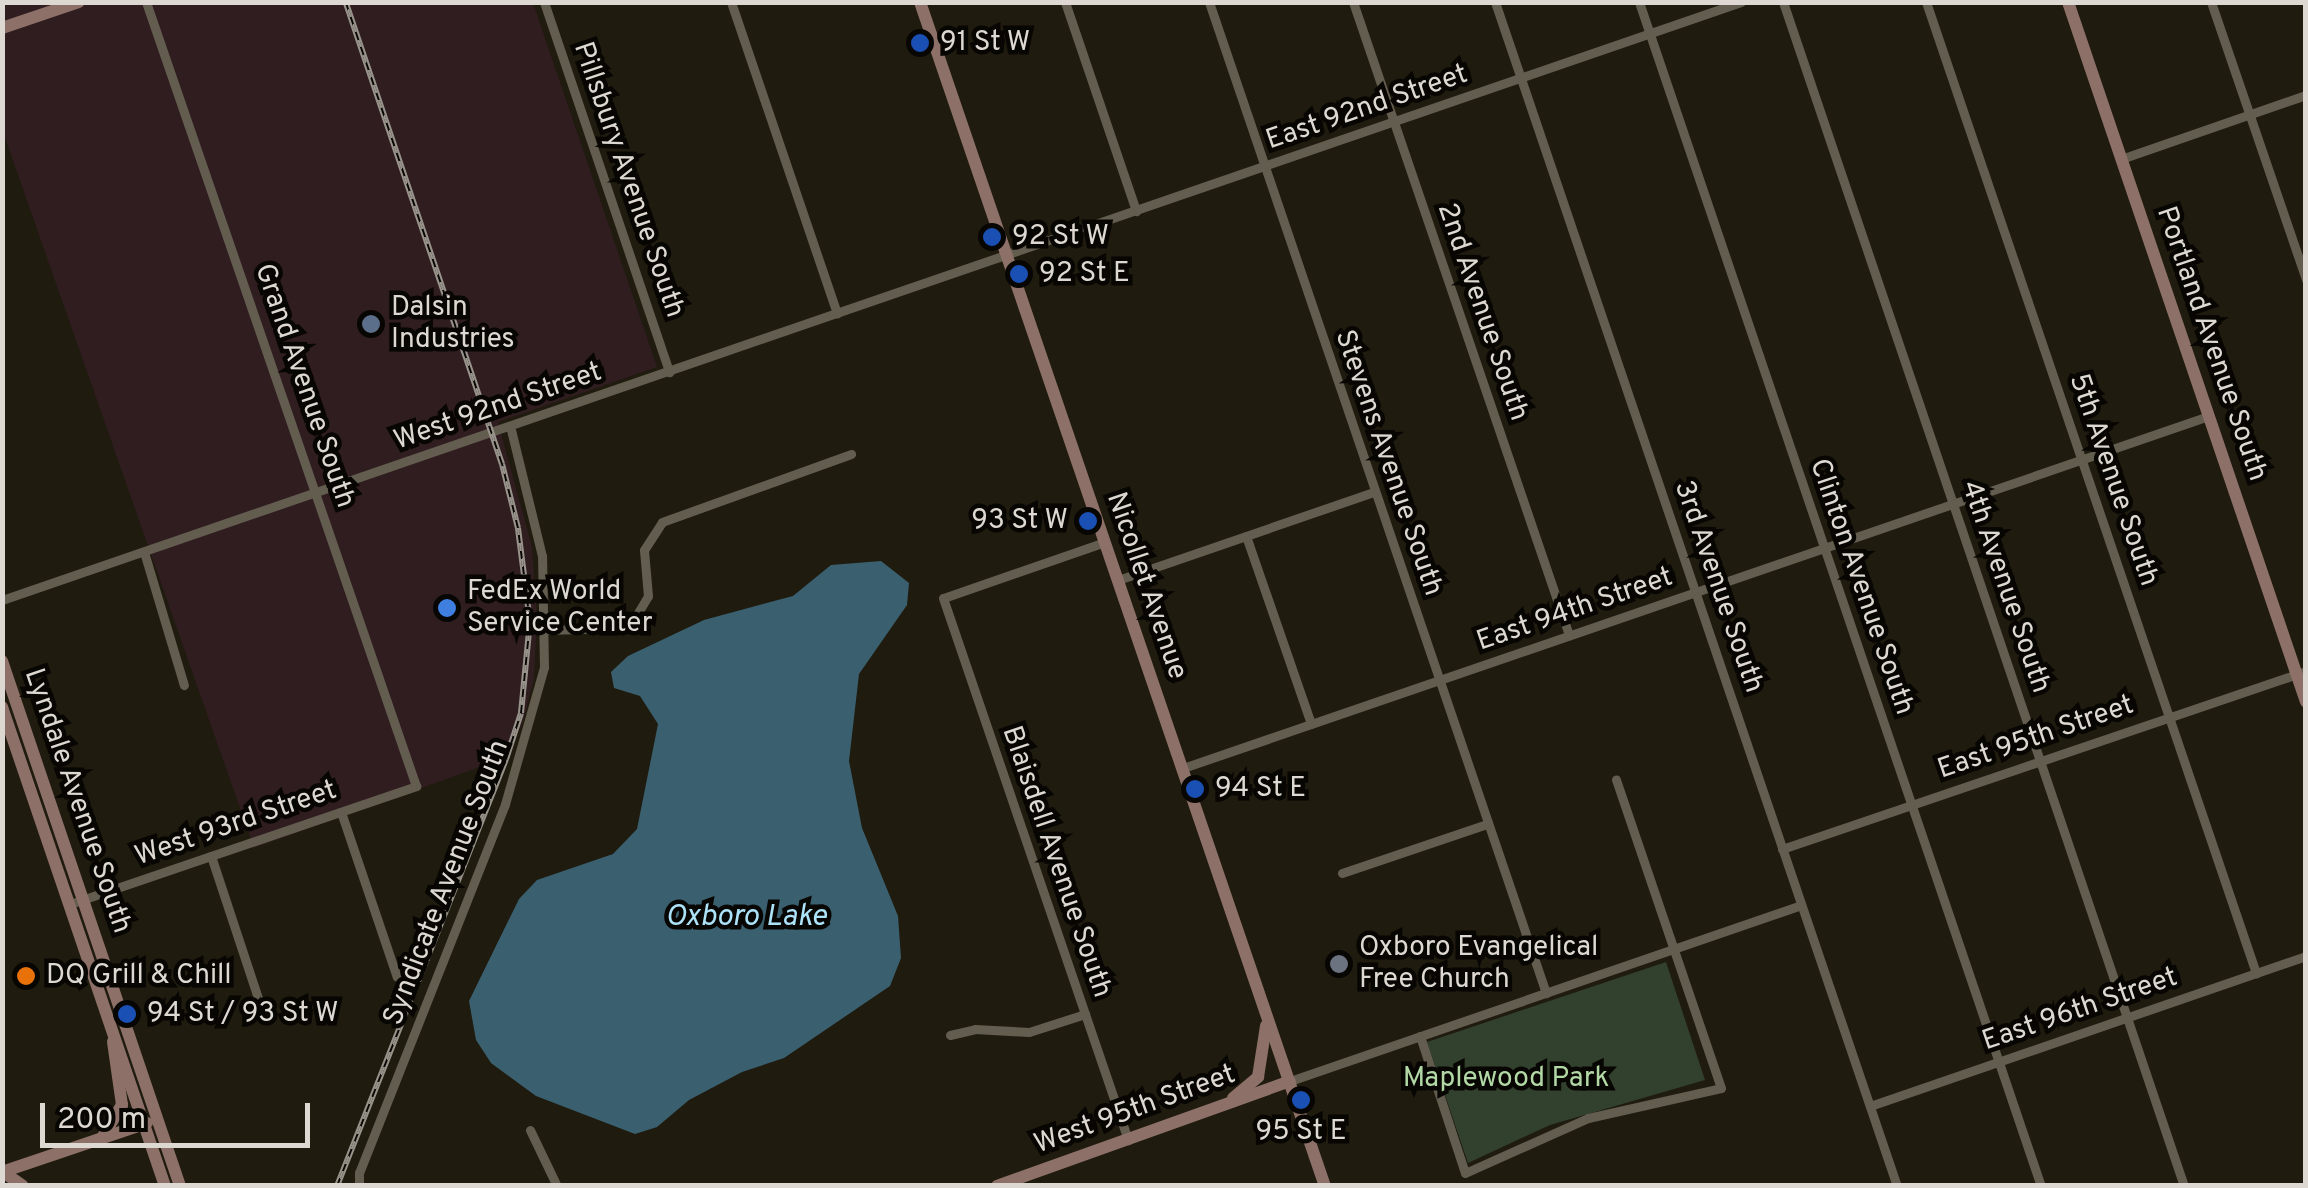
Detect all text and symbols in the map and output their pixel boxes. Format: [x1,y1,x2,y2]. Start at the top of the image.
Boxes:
place label: 91 St W [940,26,1031,60]
marker: 91 St W [909,32,931,54]
street label: Pillsbury Avenue South [565,37,691,323]
street label: East 92nd Street [1262,58,1472,158]
street label: 2nd Avenue South [1429,198,1535,426]
street label: Portland Avenue South [2148,202,2274,486]
place label: 92 St W [1012,220,1110,254]
marker: 92 St W [981,226,1003,248]
place label: 92 St E [1039,257,1130,291]
street label: Grand Avenue South [246,259,362,513]
marker: 92 St E [1008,263,1030,285]
place label: Dalsin Industries [391,291,515,357]
marker: Dalsin Industries [360,313,382,335]
street label: Stevens Avenue South [1327,325,1449,601]
street label: West 92nd Street [390,356,606,458]
street label: 5th Avenue South [2061,369,2165,591]
street label: Clinton Avenue South [1801,454,1921,720]
street label: 3rd Avenue South [1666,476,1770,698]
street label: 4th Avenue South [1953,476,2057,698]
street label: Nicollet Avenue [1098,487,1194,685]
place label: 93 St W [971,504,1068,538]
marker: 93 St W [1077,510,1099,532]
street label: East 94th Street [1473,561,1677,659]
place label: FedEx World Service Center [467,575,653,641]
marker: FedEx World Service Center [436,597,458,619]
street label: Lyndale Avenue South [16,664,138,938]
street label: East 95th Street [1934,689,2138,787]
street label: Blaisdell Avenue South [994,721,1118,1003]
street label: Syndicate Avenue South [377,735,517,1031]
place label: 94 St E [1215,772,1306,806]
street label: West 93rd Street [131,774,341,874]
marker: 94 St E [1184,778,1206,800]
water label: Oxboro Lake [665,900,827,936]
place label: Oxboro Evangelical Free Church [1359,931,1598,997]
marker: Oxboro Evangelical Free Church [1328,953,1350,975]
place label: DQ Grill & Chill [46,959,232,993]
street label: East 96th Street [1978,961,2182,1059]
marker: DQ Grill & Chill [15,965,37,987]
place label: 94 St / 93 St W [147,997,339,1031]
marker: 94 St / 93 St W [116,1003,138,1025]
street label: West 95th Street [1030,1058,1240,1162]
park label: Maplewood Park [1403,1062,1609,1096]
scale bar [45,1083,315,1145]
marker: 95 St E [1290,1089,1312,1111]
text: 200 m [57,1102,146,1139]
place label: 95 St E [1255,1115,1347,1149]

